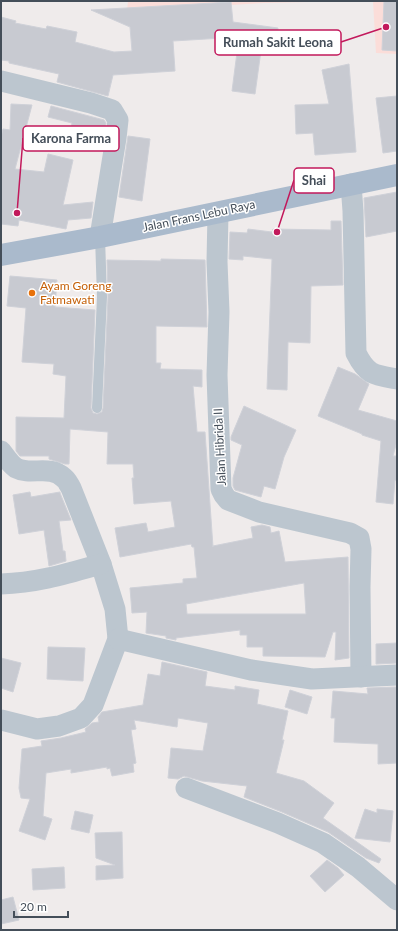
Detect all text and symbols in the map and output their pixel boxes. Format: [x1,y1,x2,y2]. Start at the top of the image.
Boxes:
callout: Rumah Sakit Leona [215,30,341,55]
text: Rumah Sakit Leona [223,34,333,50]
callout: Karona Farma [23,126,119,151]
text: Karona Farma [31,130,111,146]
callout: Shai [294,168,334,193]
text: Shai [302,172,326,188]
street label: Jalan Frans Lebu Raya [141,196,257,235]
place label: Ayam Goreng Fatmawati [40,278,111,307]
marker: Ayam Goreng Fatmawati [27,288,37,298]
street label: Jalan Hibrida II [210,408,229,486]
scale bar [14,893,68,919]
text: 20 m [20,899,47,914]

